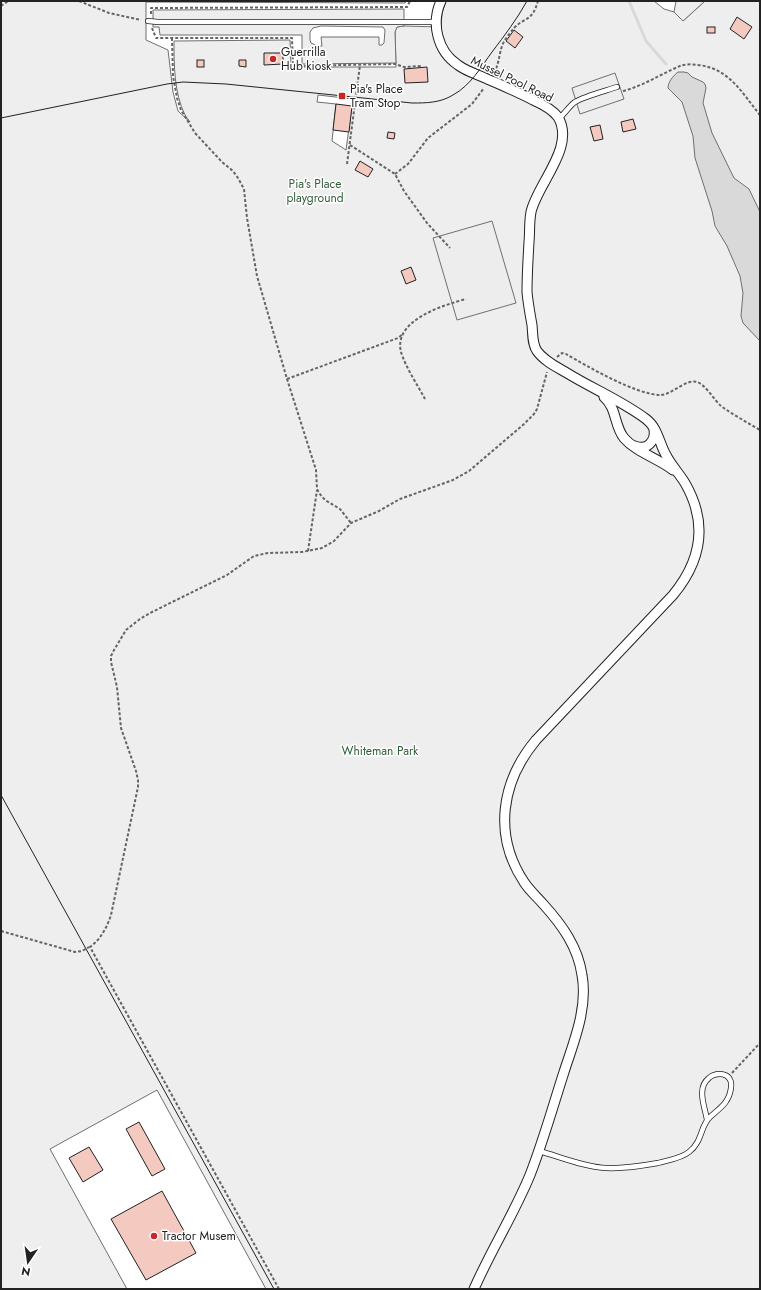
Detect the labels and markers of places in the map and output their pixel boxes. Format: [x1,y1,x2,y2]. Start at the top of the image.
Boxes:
place label: Guerrilla Hub kiosk [281,43,332,75]
marker: Guerrilla Hub kiosk [268,54,278,64]
place label: Pia's Place Tram Stop [350,80,403,112]
marker: Pia's Place Tram Stop [337,91,347,101]
place label: Tractor Musem [162,1227,236,1245]
marker: Tractor Musem [149,1231,159,1241]

